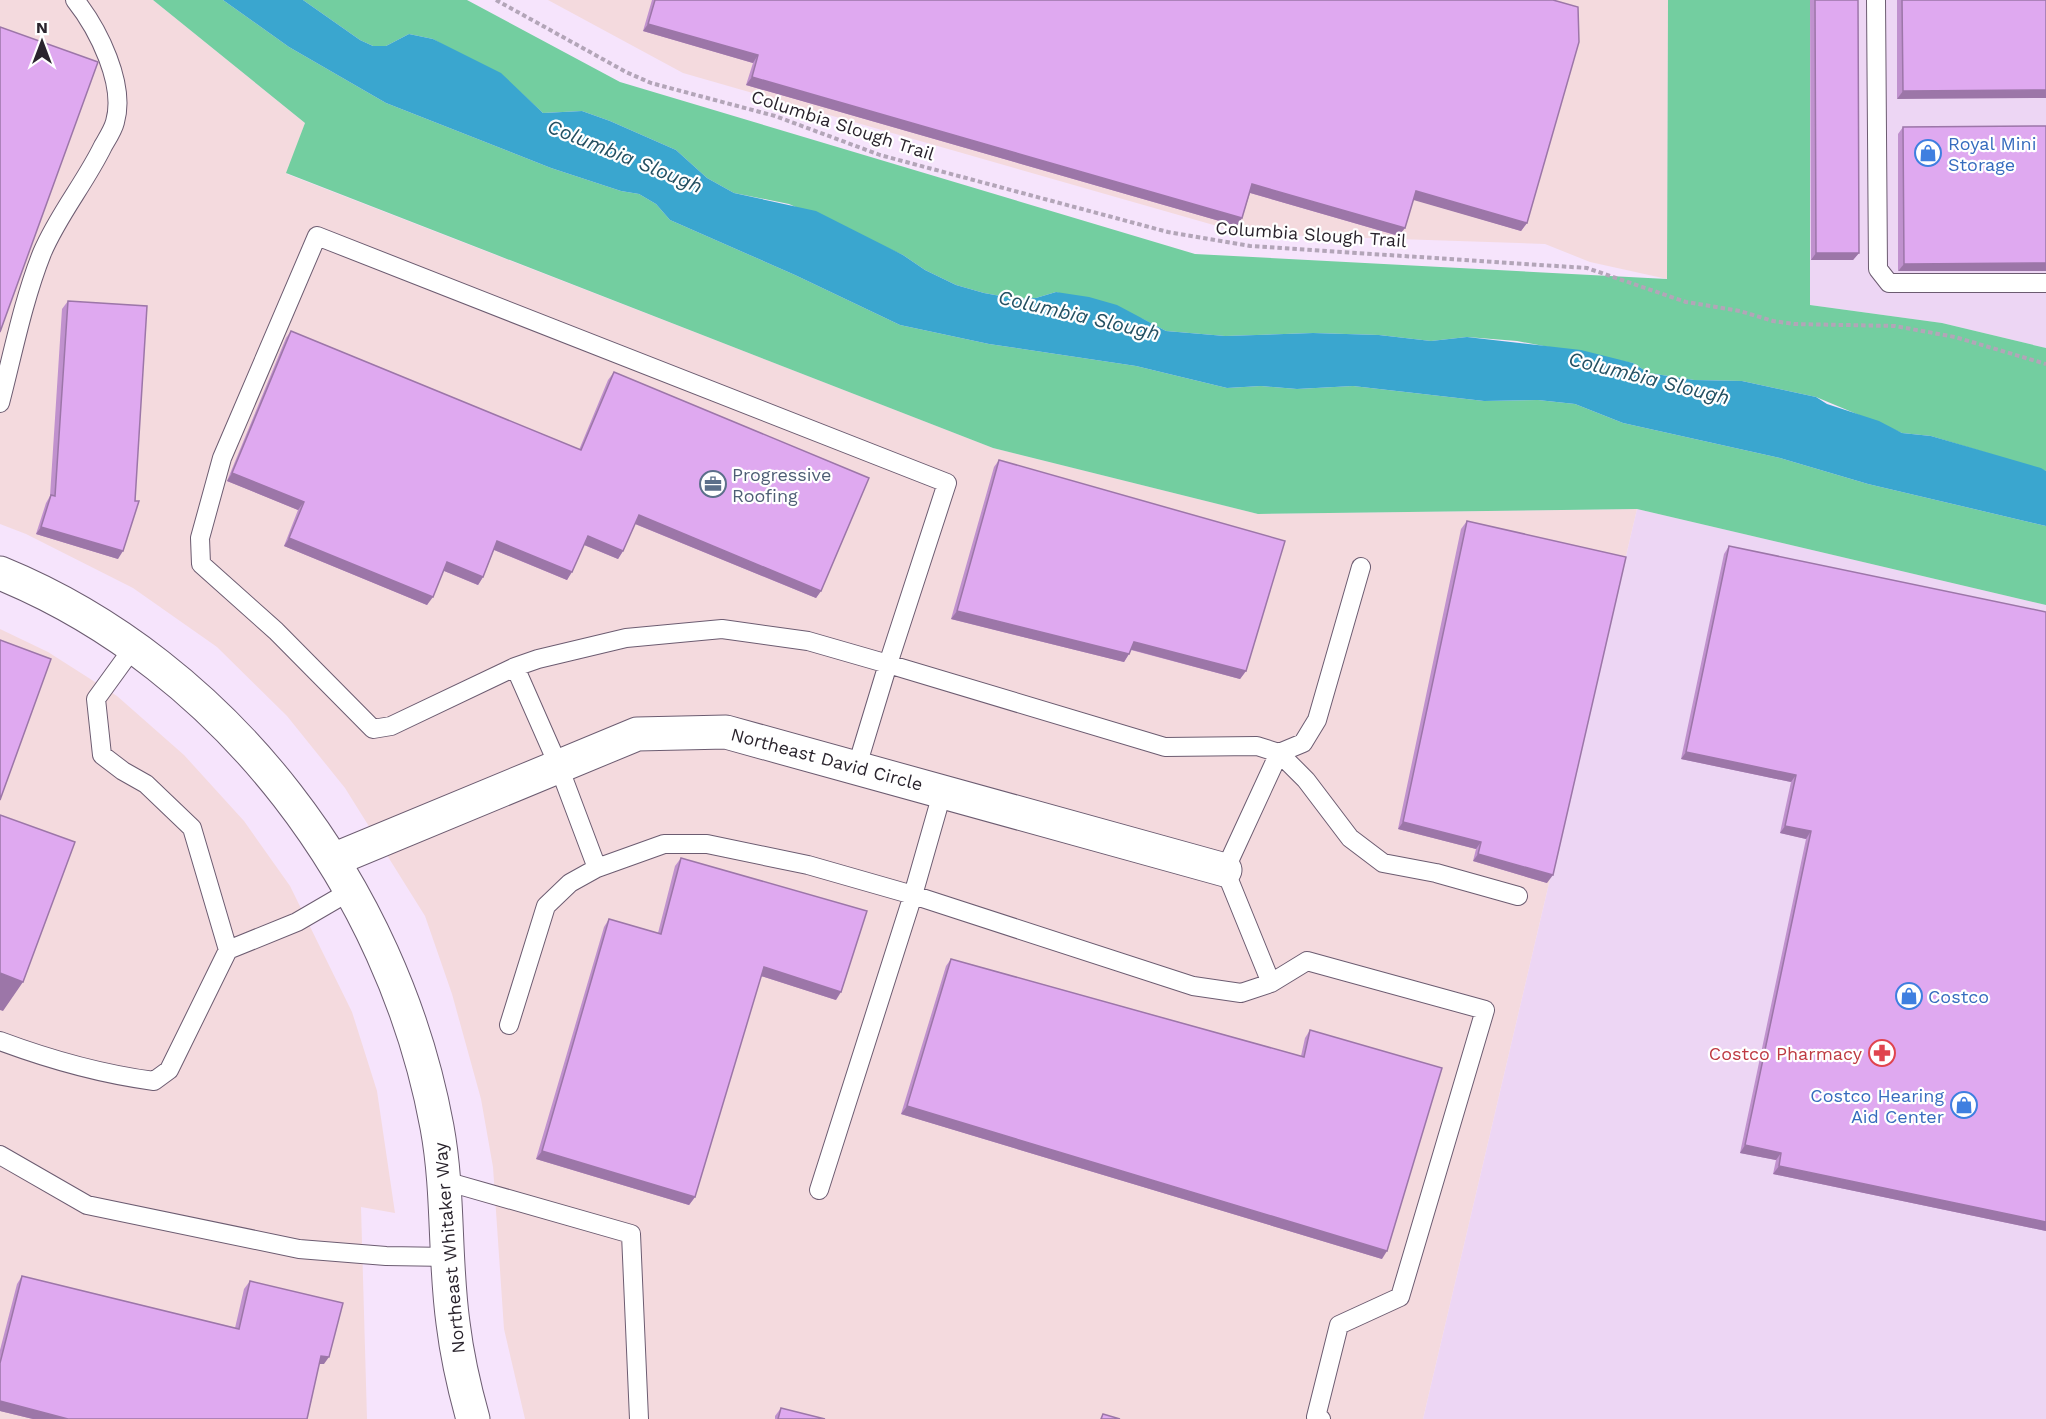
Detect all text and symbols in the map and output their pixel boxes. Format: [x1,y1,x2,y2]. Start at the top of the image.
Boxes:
north arrow [12,12,72,72]
text: N [36,18,48,37]
street label: Columbia Slough Trail [749,85,938,165]
water label: Columbia Slough [544,114,706,198]
place label: Royal Mini Storage [1948,133,2037,175]
shop icon: Royal Mini Storage [1913,138,1943,168]
street label: Columbia Slough Trail [1215,217,1408,251]
water label: Columbia Slough [996,285,1162,345]
water label: Columbia Slough [1566,346,1732,410]
place label: Progressive Roofing [732,464,831,506]
office icon: Progressive Roofing [698,469,728,499]
street label: Northeast David Circle [729,723,925,795]
shop icon: Costco [1894,981,1924,1011]
place label: Costco [1928,986,1989,1007]
pharmacy icon: Costco Pharmacy [1867,1038,1897,1068]
place label: Costco Pharmacy [1709,1043,1863,1064]
place label: Costco Hearing Aid Center [1810,1085,1944,1127]
shop icon: Costco Hearing Aid Center [1949,1090,1979,1120]
street label: Northeast Whitaker Way [429,1141,469,1355]

